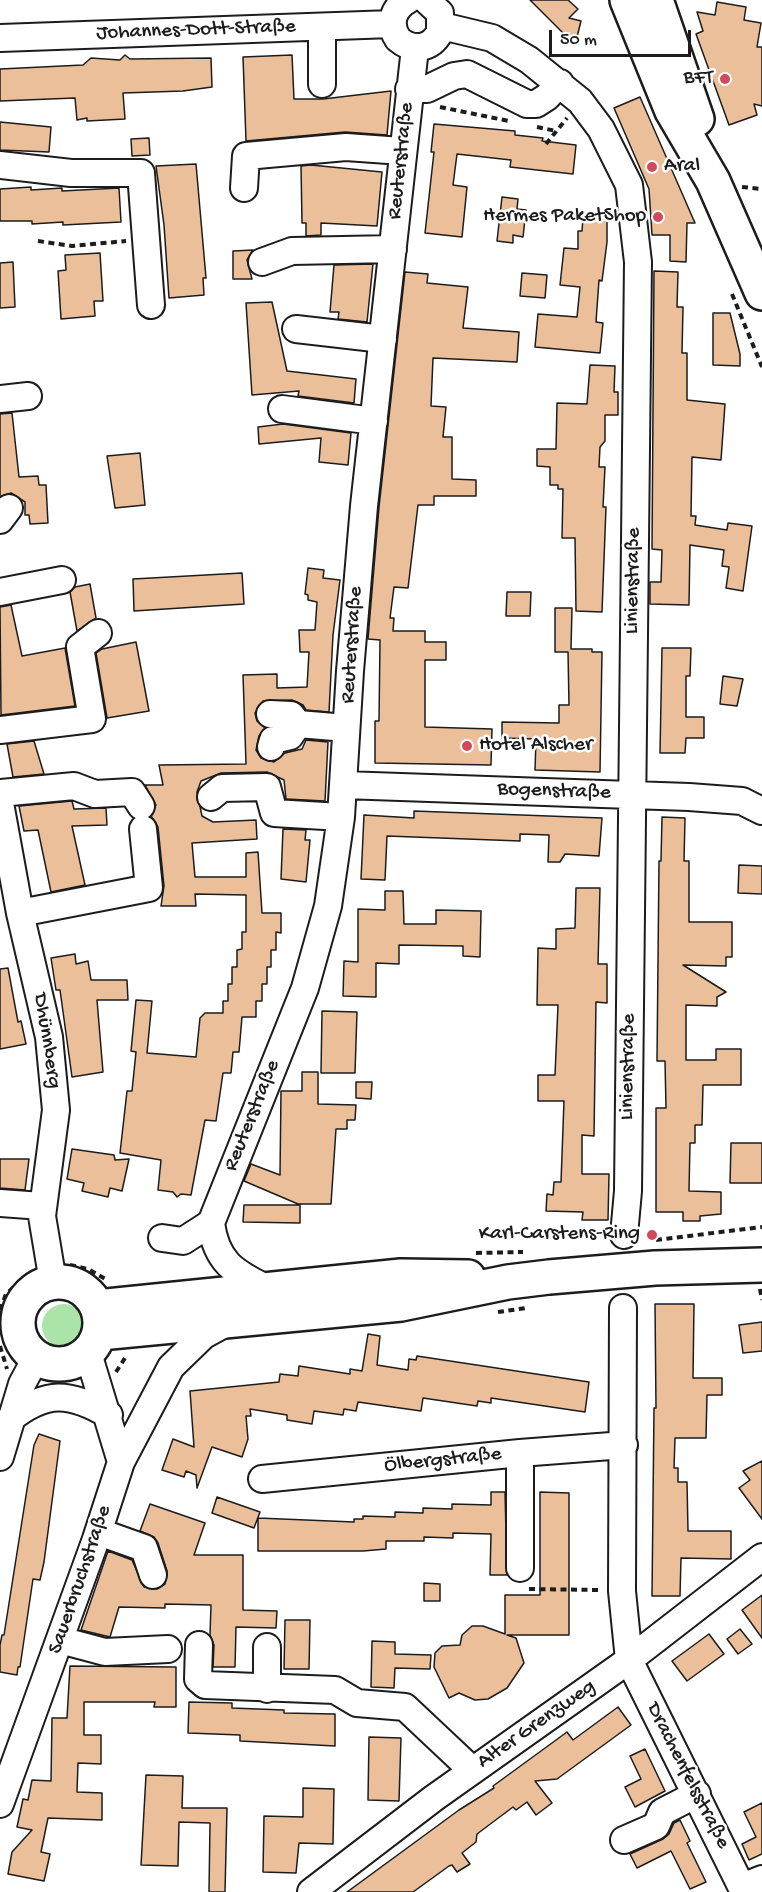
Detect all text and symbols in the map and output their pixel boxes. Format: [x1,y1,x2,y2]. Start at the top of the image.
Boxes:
street label: Johannes-Dott-Straße [96,15,296,47]
scale bar [552,18,694,56]
text: 50 m [560,30,597,51]
place label: BFT [683,66,713,92]
marker: BFT [718,72,732,86]
street label: Reuterstraße [383,101,421,221]
place label: Aral [664,154,700,180]
marker: Aral [645,160,659,174]
place label: Hermes PaketShop [483,204,646,230]
marker: Hermes PaketShop [651,210,665,224]
street label: Linienstraße [620,527,648,635]
street label: Reuterstraße [336,585,370,705]
place label: Hotel Alscher [479,733,592,759]
marker: Hotel Alscher [460,739,474,753]
street label: Bogenstraße [497,777,611,807]
street label: Dhünnberg [26,992,66,1090]
street label: Linienstraße [615,1013,643,1121]
street label: Reuterstraße [219,1057,287,1175]
place label: Karl-Carstens-Ring [479,1222,640,1248]
marker: Karl-Carstens-Ring [645,1228,659,1242]
street label: Ölbergstraße [383,1442,503,1480]
street label: Sauerbruchstraße [44,1502,118,1658]
street label: Alter Grenzweg [473,1675,601,1775]
street label: Drachenfelsstraße [639,1699,735,1853]

